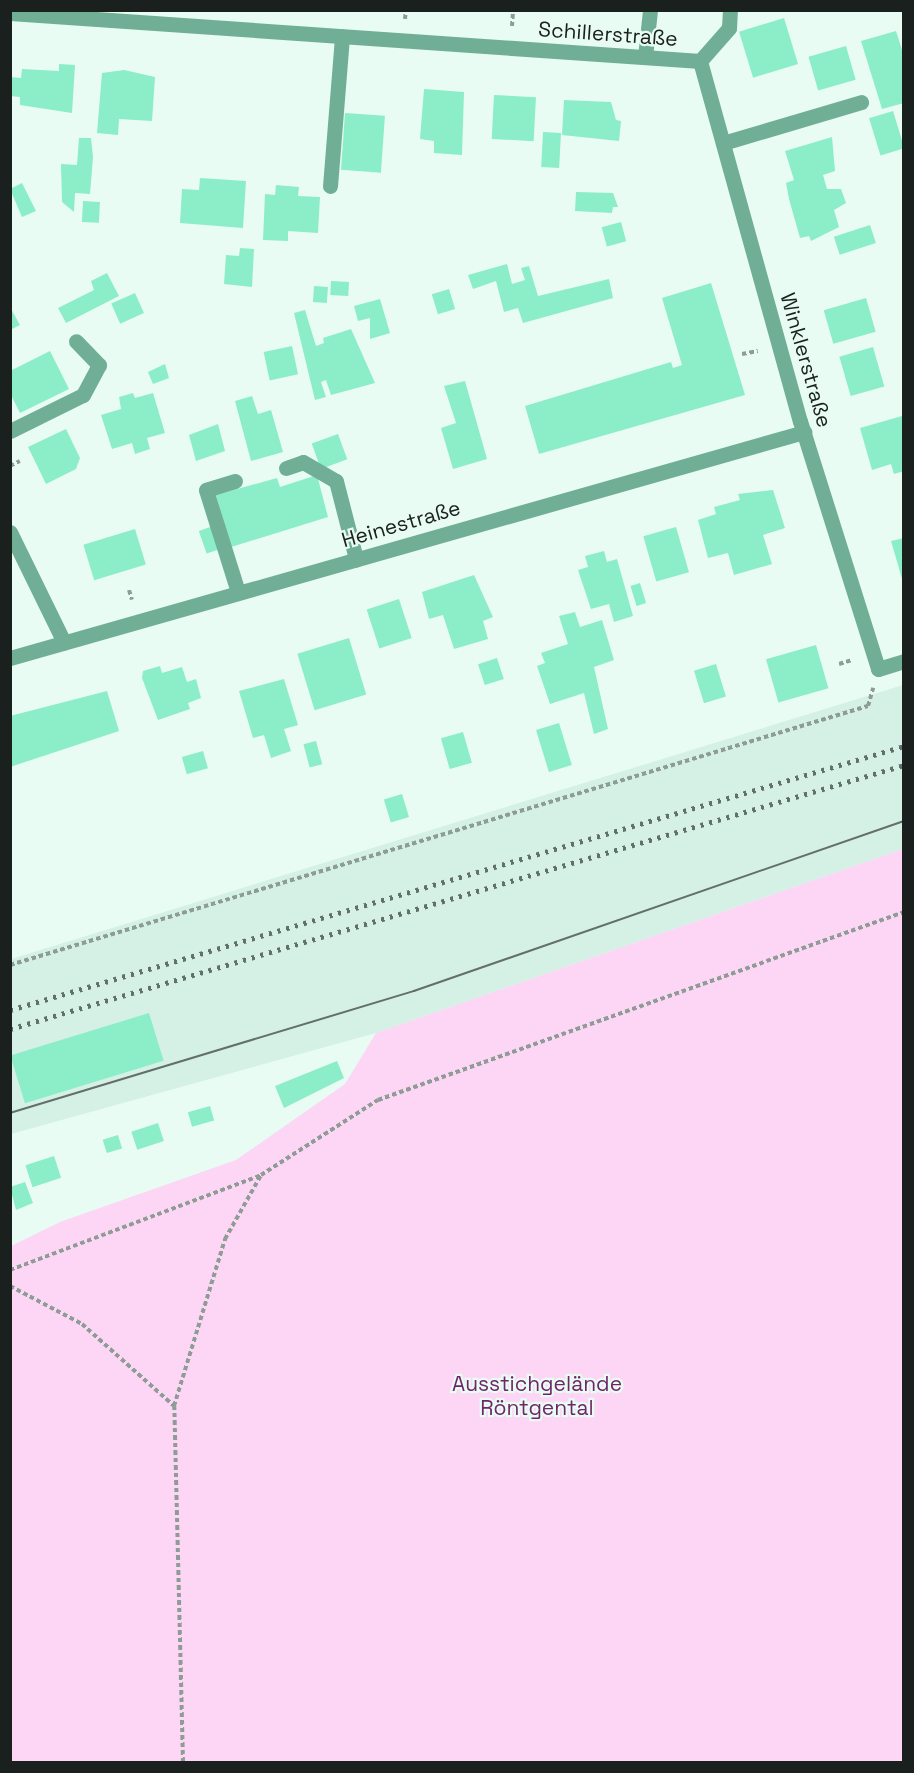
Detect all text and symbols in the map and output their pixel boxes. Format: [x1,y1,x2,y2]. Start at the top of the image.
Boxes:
street label: Schillerstraße [537,17,679,51]
street label: Winklerstraße [775,290,837,430]
street label: Heinestraße [339,495,463,553]
park label: Ausstichgelände Röntgental [452,1371,622,1421]

